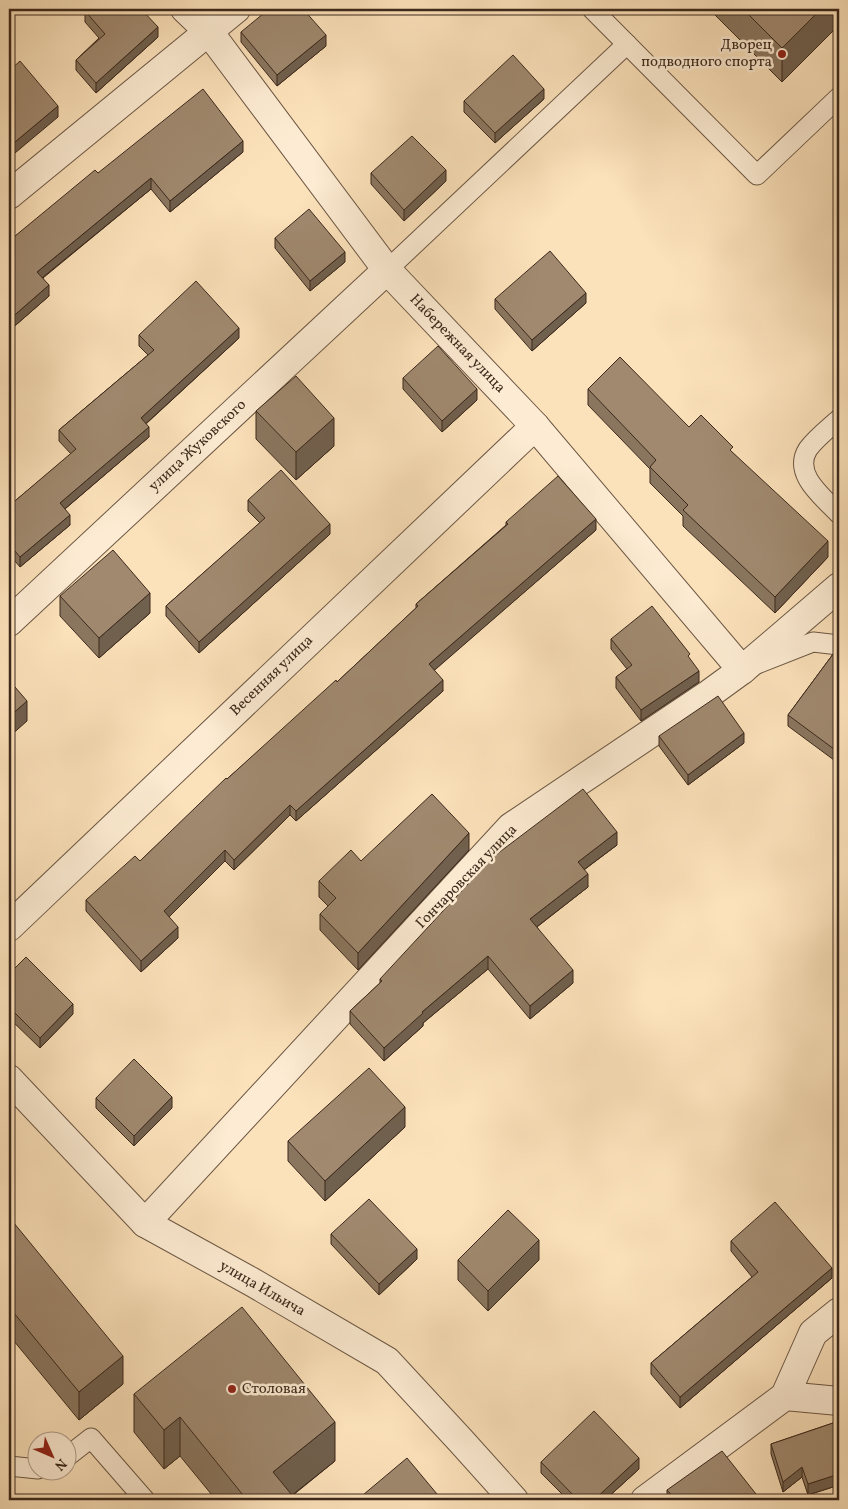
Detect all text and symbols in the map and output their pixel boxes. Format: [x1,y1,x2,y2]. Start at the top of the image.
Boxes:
place label: Дворец подводного спорта [641,35,773,73]
marker: Дворец подводного спорта [776,48,788,60]
street label: Набережная улица [404,290,510,398]
street label: улица Жуковского [145,395,251,497]
street label: Весенняя улица [226,631,318,721]
street label: Гончаровская улица [412,820,522,934]
street label: улица Ильича [215,1256,309,1322]
place label: Столовая [242,1379,306,1400]
marker: Столовая [226,1383,238,1395]
north arrow [28,1432,78,1482]
text: N [50,1454,70,1474]

